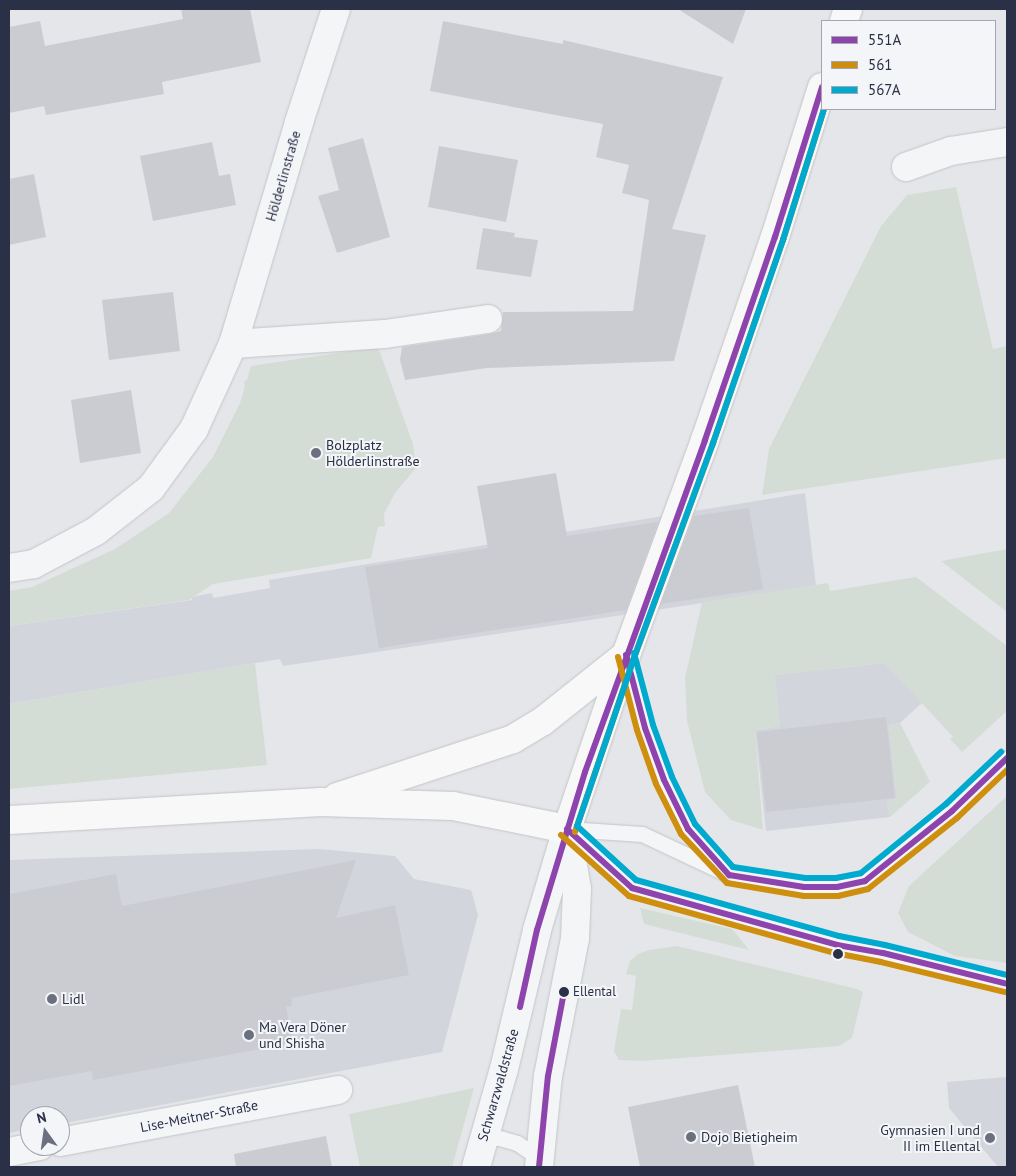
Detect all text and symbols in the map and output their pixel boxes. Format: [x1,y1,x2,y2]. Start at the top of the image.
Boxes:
legend [821,20,996,110]
text: 551A [868,30,901,49]
text: 561 [868,55,893,74]
text: 567A [868,80,900,99]
street label: Hölderlinstraße [262,129,304,223]
place label: Bolzplatz Hölderlinstraße [326,437,420,470]
marker: Bolzplatz Hölderlinstraße [310,447,322,459]
unlabelled marker [833,949,843,959]
place label: Ellental [573,984,616,1000]
marker: Ellental [559,987,569,997]
place label: Lidl [62,991,85,1007]
marker: Lidl [46,993,58,1005]
place label: Ma Vera Döner und Shisha [259,1019,347,1052]
street label: Schwarzwaldstraße [474,1027,522,1143]
marker: Ma Vera Döner und Shisha [243,1029,255,1041]
street label: Lise-Meitner-Straße [139,1096,259,1136]
north arrow [20,1106,70,1156]
text: N [35,1108,48,1127]
place label: Gymnasien I und II im Ellental [880,1122,980,1154]
place label: Dojo Bietigheim [701,1129,798,1145]
marker: Dojo Bietigheim [685,1131,697,1143]
marker: Gymnasien I und II im Ellental [984,1132,996,1144]

